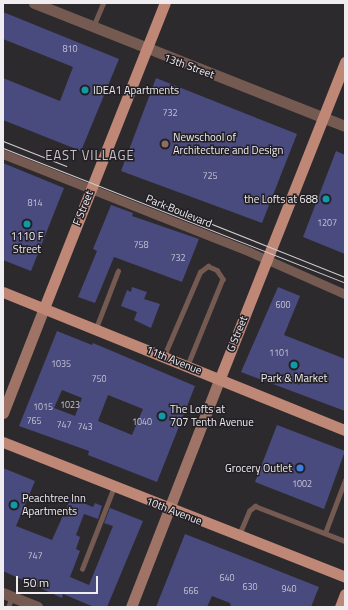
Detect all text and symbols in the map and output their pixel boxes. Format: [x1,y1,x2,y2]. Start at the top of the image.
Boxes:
house number: 810 [62,44,78,54]
street label: 13th Street [162,51,216,81]
place label: IDEA1 Apartments [93,83,179,97]
marker: IDEA1 Apartments [80,85,90,95]
house number: 732 [162,108,178,118]
place label: Newschool of Architecture and Design [173,131,283,157]
marker: Newschool of Architecture and Design [160,139,170,149]
district label: EAST VILLAGE [45,147,135,163]
house number: 725 [202,171,218,181]
street label: F Street [70,189,96,227]
street label: Park Boulevard [144,192,214,230]
place label: the Lofts at 688 [244,192,318,206]
marker: the Lofts at 688 [321,194,331,204]
house number: 814 [27,198,43,208]
house number: 1207 [317,218,337,228]
marker: 1110 F Street [22,219,32,229]
place label: 1110 F Street [11,230,43,256]
house number: 758 [133,240,149,250]
house number: 732 [170,253,186,263]
house number: 600 [275,300,291,310]
street label: G Street [224,314,250,354]
street label: 11th Avenue [144,343,204,377]
house number: 1101 [269,348,289,358]
house number: 1035 [51,359,71,369]
marker: Park & Market [289,360,299,370]
place label: Park & Market [261,371,327,385]
house number: 750 [91,374,107,384]
house number: 1023 [60,400,80,410]
house number: 1015 [33,402,53,412]
place label: The Lofts at 707 Tenth Avenue [170,403,254,429]
marker: The Lofts at 707 Tenth Avenue [157,411,167,421]
house number: 765 [26,416,42,426]
house number: 1040 [132,417,152,427]
house number: 747 [56,420,72,430]
house number: 743 [77,422,93,432]
place label: Grocery Outlet [225,461,292,475]
marker: Grocery Outlet [295,463,305,473]
house number: 1002 [292,479,312,489]
place label: Peachtree Inn Apartments [22,492,86,518]
street label: 10th Avenue [144,494,204,528]
marker: Peachtree Inn Apartments [9,500,19,510]
house number: 747 [27,551,43,561]
scale bar [18,568,100,594]
text: 50 m [23,573,49,592]
house number: 640 [219,573,235,583]
house number: 630 [242,582,258,592]
house number: 940 [281,584,297,594]
house number: 666 [183,586,199,596]

